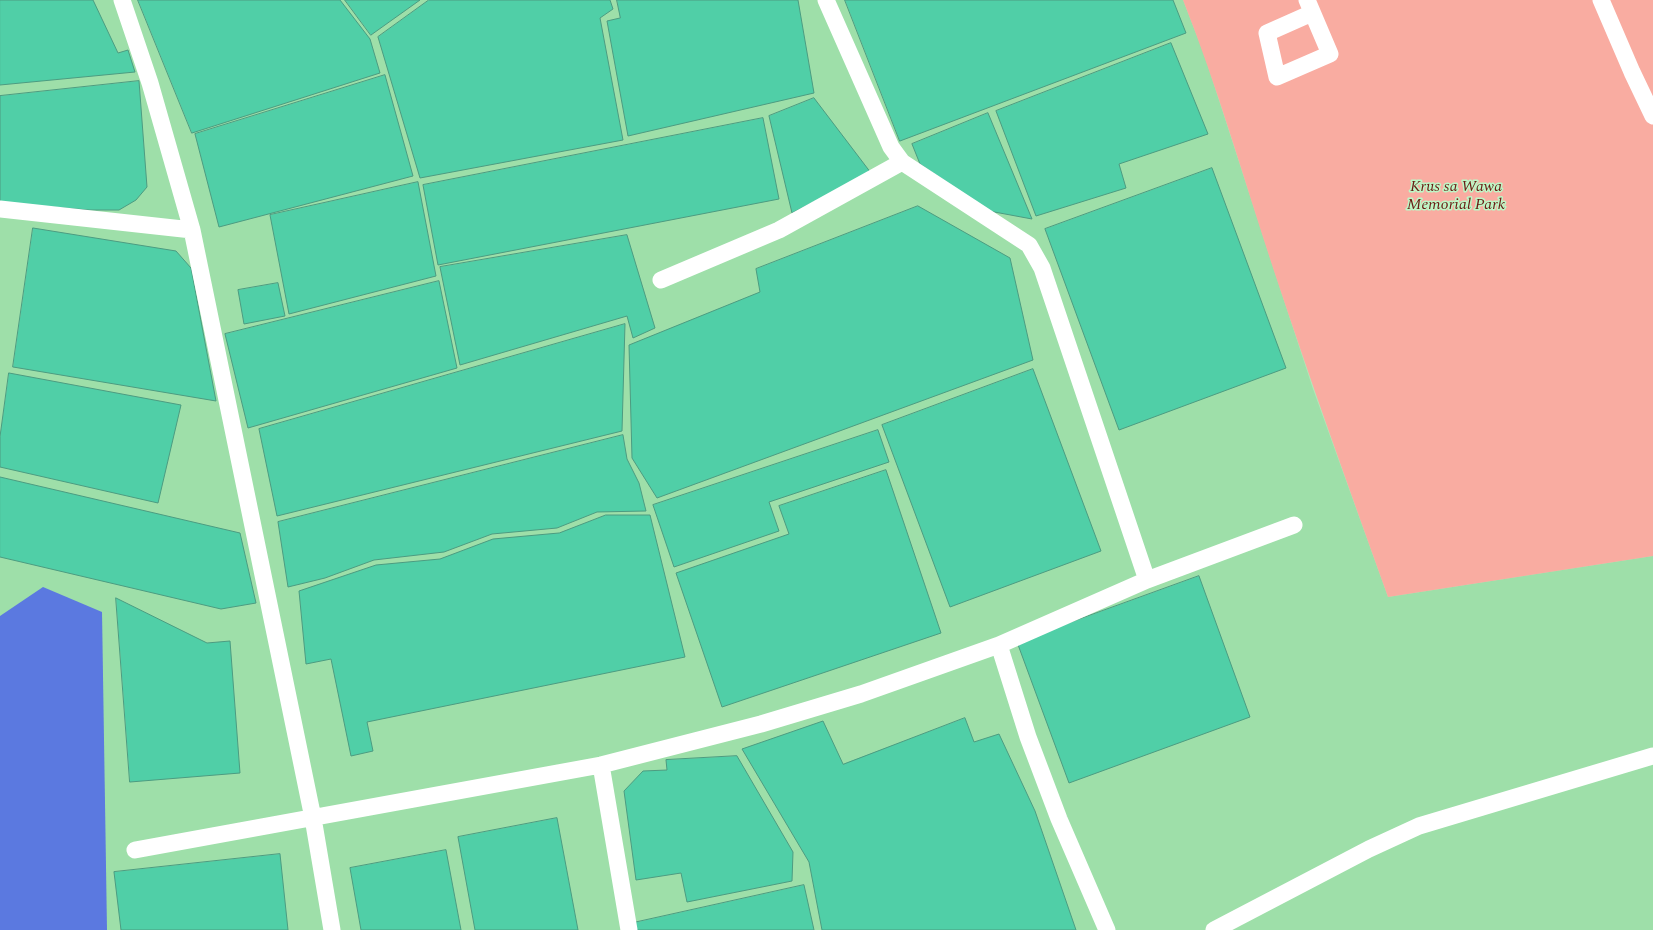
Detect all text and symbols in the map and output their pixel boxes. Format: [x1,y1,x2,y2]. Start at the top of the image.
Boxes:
park label: Krus sa Wawa Memorial Park [1407,178,1505,216]

